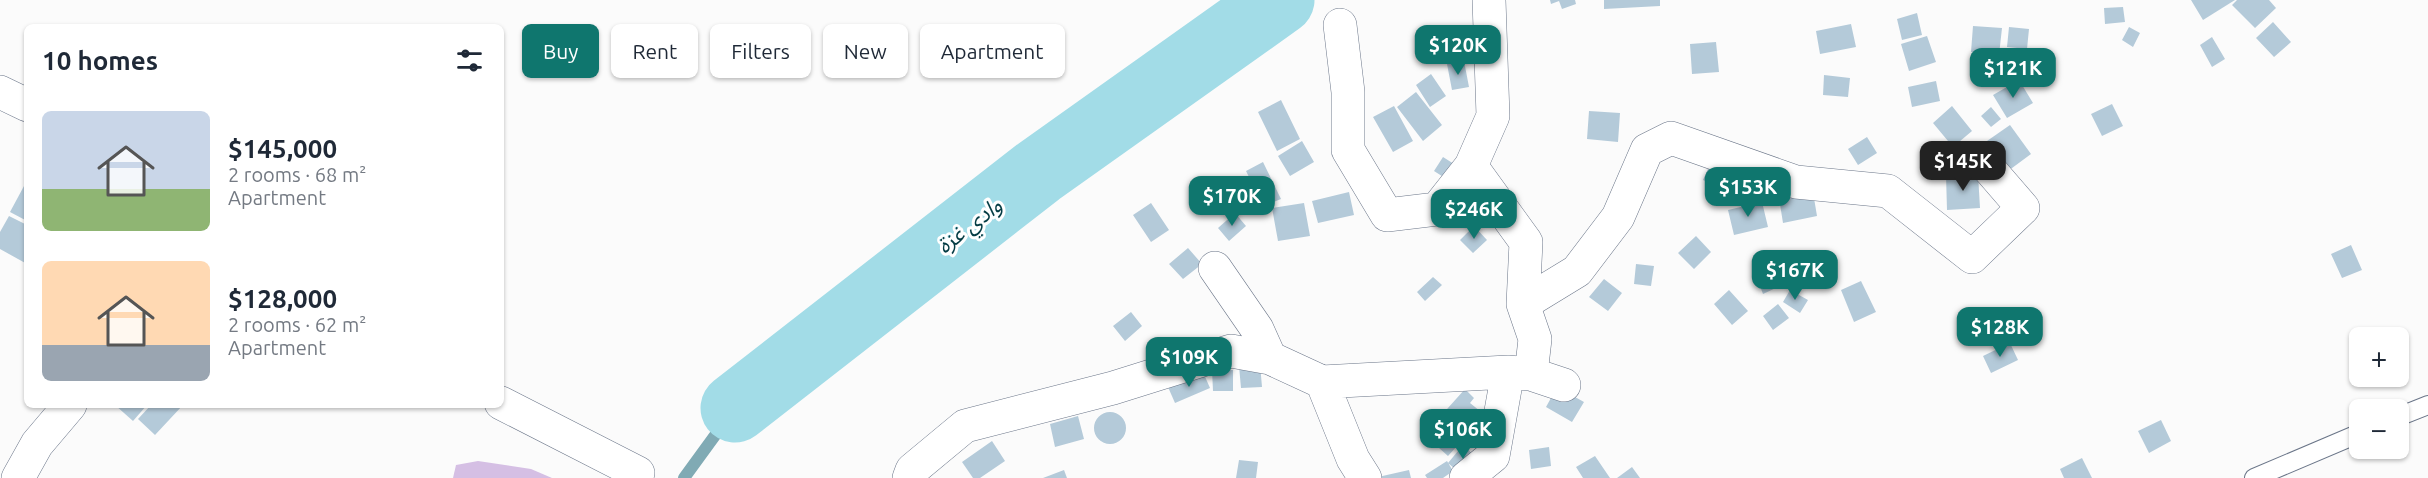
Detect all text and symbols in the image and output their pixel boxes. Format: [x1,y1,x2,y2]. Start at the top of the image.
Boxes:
chip: Buy [522,24,599,78]
chip: Rent [611,24,698,78]
chip: Filters [710,24,811,78]
chip: New [823,24,908,78]
chip: Apartment [920,24,1065,78]
pin: $120K [1416,25,1500,76]
text: $120K [1429,33,1487,56]
icon: filters [453,44,486,77]
text: 10 homes [42,46,158,75]
pin: $121K [1971,48,2055,99]
text: $121K [1984,56,2042,79]
text: $145,000 [228,134,337,163]
icon: home [90,135,162,207]
pin: $145K [1921,141,2005,192]
text: $145K [1934,149,1992,172]
text: 2 rooms · 68 m² [228,163,366,186]
pin: $153K [1706,167,1790,218]
text: $153K [1719,175,1777,198]
pin: $170K [1190,176,1274,227]
text: $170K [1203,184,1261,207]
text: Apartment [228,186,326,209]
pin: $246K [1432,189,1516,240]
water label: وادي غزة [931,191,1010,262]
text: $246K [1445,197,1503,220]
pin: $167K [1753,250,1837,301]
text: $167K [1766,258,1824,281]
text: $128,000 [228,284,337,313]
icon: home [90,285,162,357]
pin: $128K [1958,307,2042,358]
text: 2 rooms · 62 m² [228,313,366,336]
text: $128K [1971,315,2029,338]
map controls [2349,327,2409,459]
button: + [2349,327,2409,387]
text: Apartment [228,336,326,359]
pin: $109K [1147,337,1231,388]
text: $109K [1160,345,1218,368]
button: − [2349,399,2409,459]
pin: $106K [1421,409,1505,460]
text: $106K [1434,417,1492,440]

